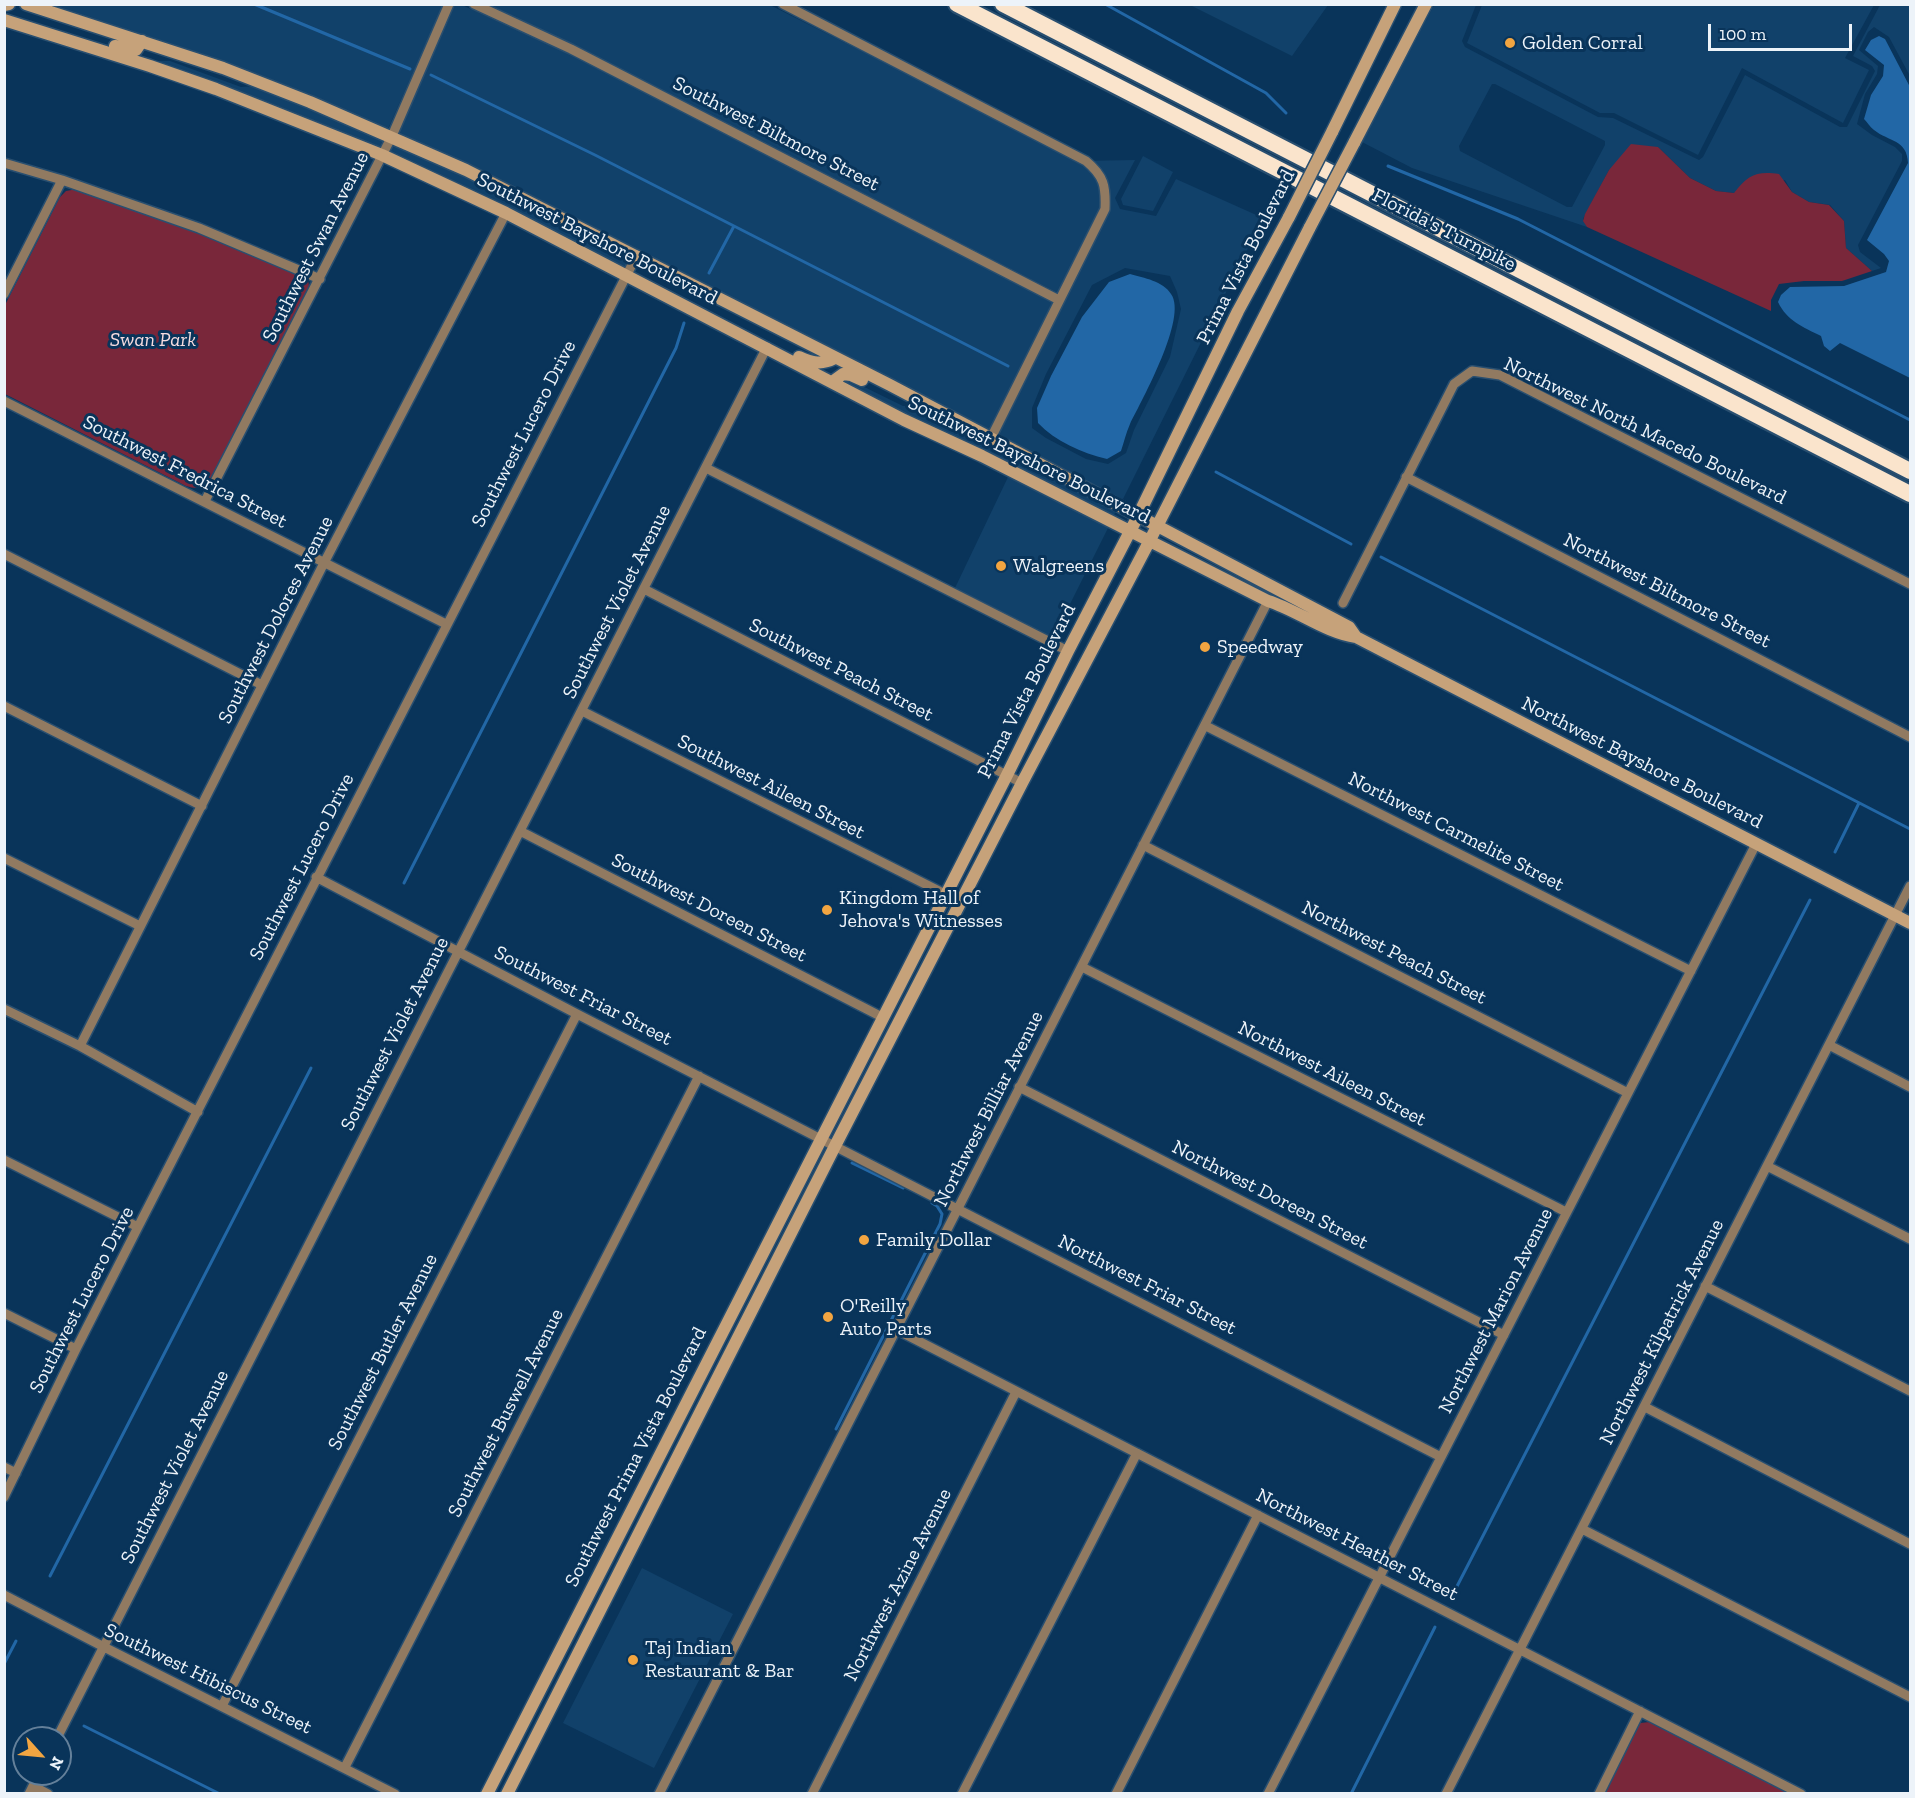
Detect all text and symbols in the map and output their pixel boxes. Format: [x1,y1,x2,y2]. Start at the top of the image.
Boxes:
scale bar [1711,12,1855,50]
text: 100 m [1719,23,1766,45]
place label: Golden Corral [1522,31,1643,55]
marker: Golden Corral [1503,36,1517,50]
street label: Southwest Biltmore Street [669,71,883,197]
street label: Southwest Swan Avenue [258,148,374,346]
street label: Prima Vista Boulevard [1192,166,1300,348]
street label: Southwest Bayshore Boulevard [473,168,721,310]
street label: Florida's Turnpike [1368,184,1520,276]
park label: Swan Park [110,328,196,352]
street label: Southwest Lucero Drive [466,337,582,531]
street label: Northwest North Macedo Boulevard [1500,352,1790,510]
street label: Southwest Bayshore Boulevard [904,391,1154,529]
street label: Southwest Fredrica Street [79,410,291,534]
street label: Southwest Violet Avenue [558,501,676,703]
street label: Southwest Dolores Avenue [213,512,339,728]
street label: Northwest Biltmore Street [1559,528,1775,654]
place label: Walgreens [1013,554,1104,578]
marker: Walgreens [994,559,1008,573]
street label: Prima Vista Boulevard [973,600,1081,782]
street label: Southwest Peach Street [745,613,937,727]
place label: Speedway [1217,635,1303,659]
marker: Speedway [1198,640,1212,654]
street label: Northwest Bayshore Boulevard [1517,692,1767,834]
street label: Southwest Aileen Street [673,729,869,845]
street label: Northwest Carmelite Street [1344,767,1568,897]
street label: Southwest Lucero Drive [244,770,360,964]
street label: Southwest Doreen Street [607,848,811,968]
place label: Kingdom Hall of Jehova's Witnesses [839,886,1003,933]
street label: Northwest Peach Street [1298,896,1490,1010]
marker: Kingdom Hall of Jehova's Witnesses [820,903,834,917]
street label: Southwest Violet Avenue [336,933,454,1135]
street label: Southwest Friar Street [490,941,676,1051]
street label: Northwest Billiar Avenue [929,1007,1049,1211]
street label: Northwest Aileen Street [1234,1016,1430,1132]
street label: Northwest Doreen Street [1168,1135,1372,1255]
street label: Southwest Lucero Drive [24,1203,140,1397]
street label: Northwest Marion Avenue [1434,1204,1558,1418]
street label: Northwest Kilpatrick Avenue [1595,1215,1729,1449]
place label: Family Dollar [876,1228,992,1252]
street label: Northwest Friar Street [1054,1230,1240,1340]
marker: Family Dollar [857,1233,871,1247]
street label: Southwest Butler Avenue [323,1250,443,1454]
place label: O'Reilly Auto Parts [840,1294,932,1341]
street label: Southwest Buswell Avenue [443,1305,569,1521]
marker: O'Reilly Auto Parts [821,1310,835,1324]
street label: Southwest Prima Vista Boulevard [560,1323,712,1591]
street label: Southwest Violet Avenue [116,1366,234,1568]
street label: Northwest Heather Street [1252,1484,1462,1606]
street label: Northwest Azine Avenue [839,1485,957,1685]
street label: Southwest Hibiscus Street [100,1618,316,1740]
place label: Taj Indian Restaurant & Bar [645,1636,794,1683]
marker: Taj Indian Restaurant & Bar [626,1653,640,1667]
north arrow [12,1726,72,1786]
text: N [45,1754,68,1773]

